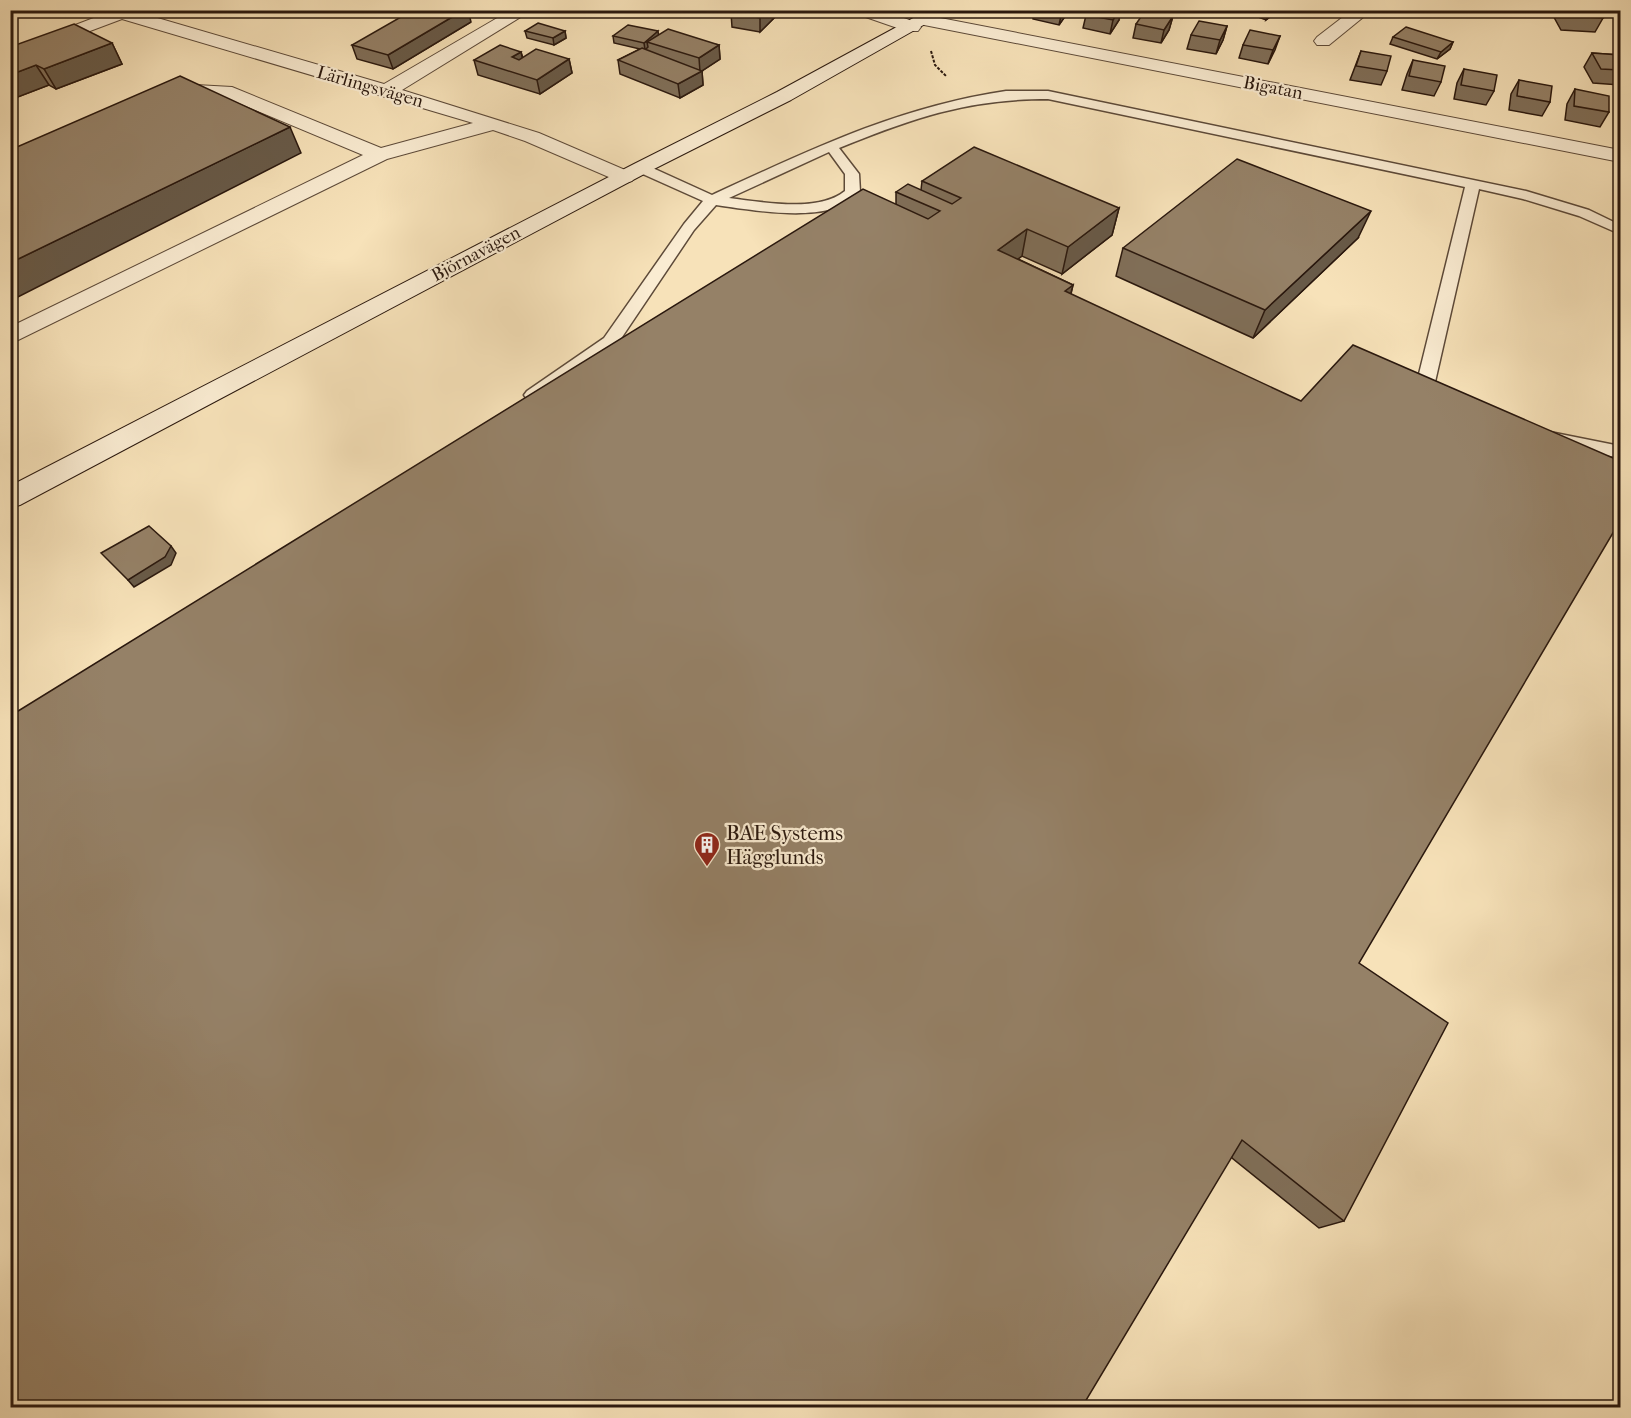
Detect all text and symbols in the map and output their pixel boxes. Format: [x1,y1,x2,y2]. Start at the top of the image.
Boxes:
street label: Lärlingsvägen [314,62,426,112]
street label: Bigatan [1242,72,1305,104]
street label: Björnavägen [428,222,524,286]
place label: BAE Systems Hägglunds [726,821,843,869]
building icon: BAE Systems Hägglunds [692,830,722,868]

